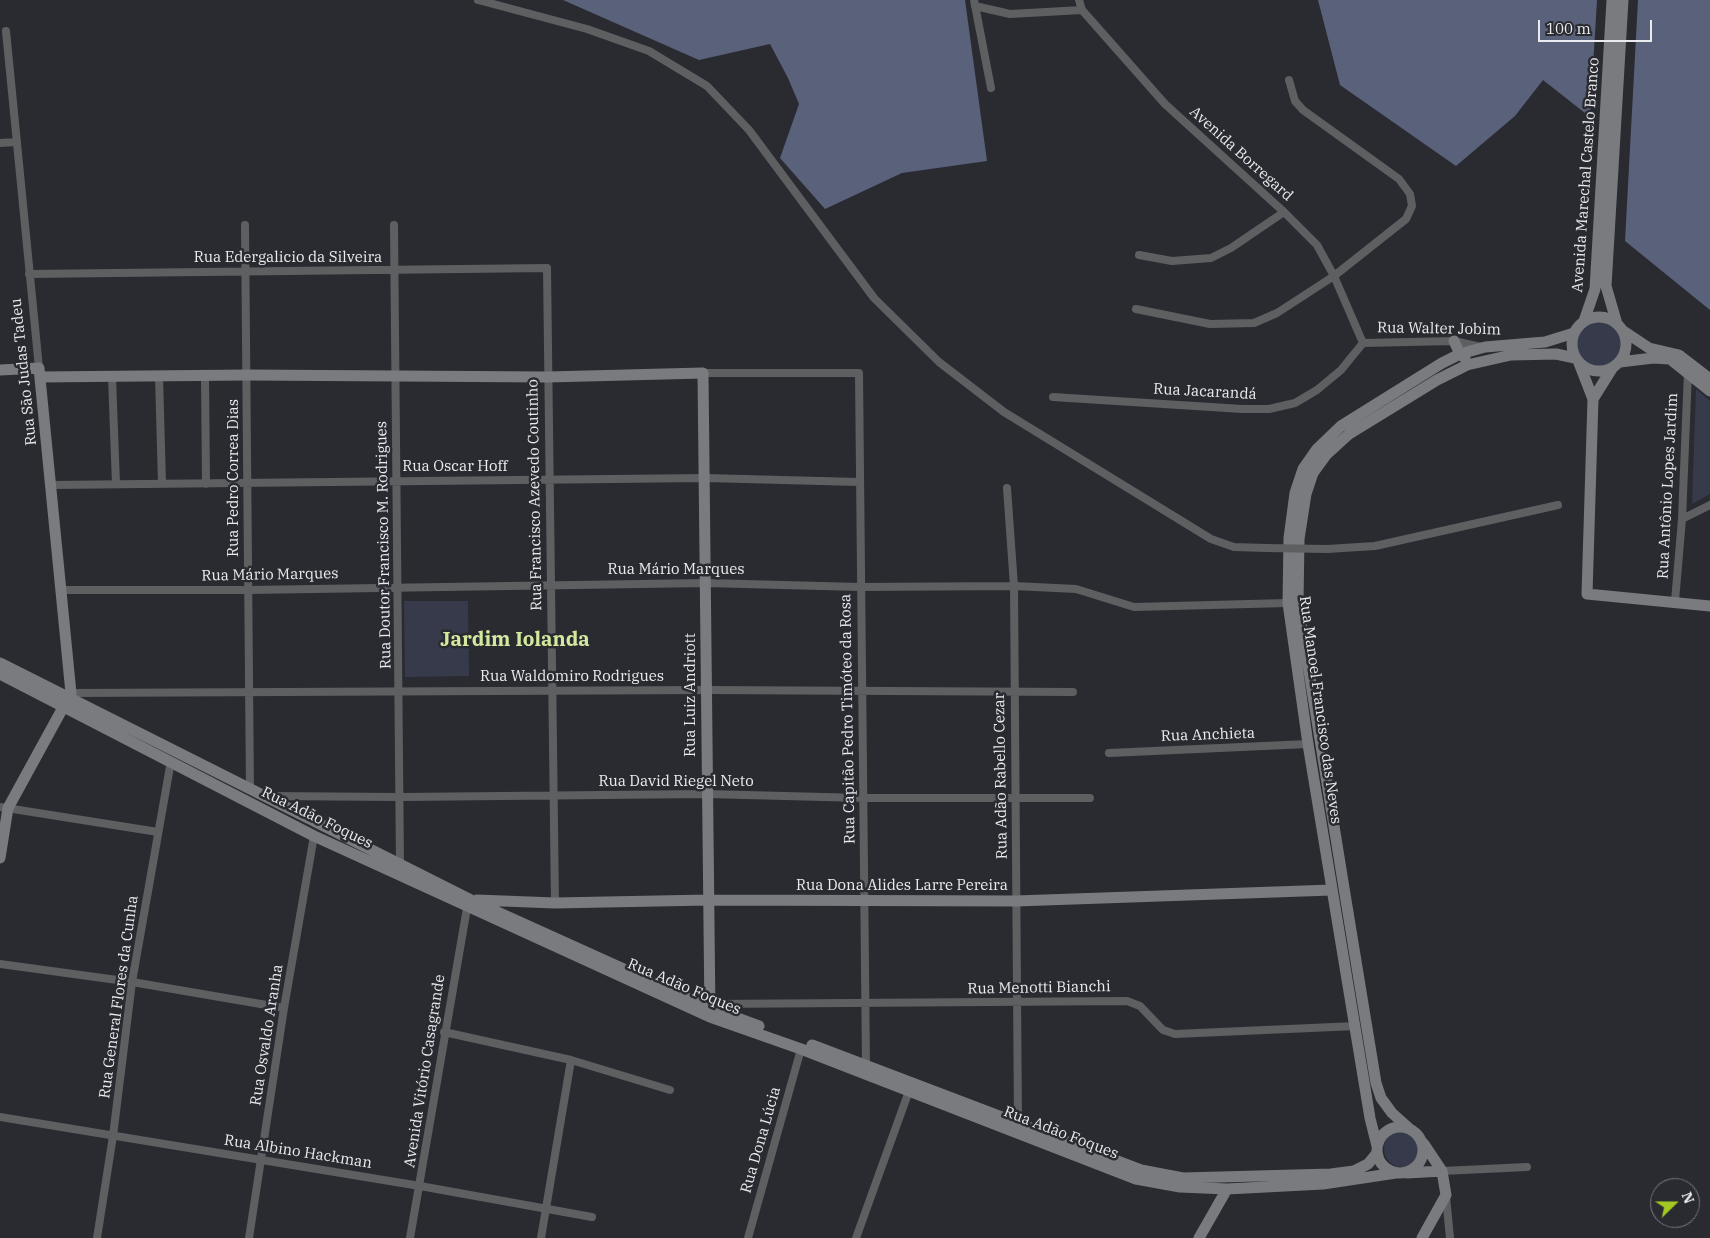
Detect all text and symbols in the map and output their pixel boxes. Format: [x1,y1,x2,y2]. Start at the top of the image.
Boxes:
scale bar [1540,10,1654,42]
text: 100 m [1546,19,1591,38]
street label: Avenida Marechal Castelo Branco [1569,57,1603,293]
street label: Avenida Borregard [1186,103,1296,205]
street label: Rua Edergalicio da Silveira [194,249,382,267]
street label: Rua São Judas Tadeu [7,298,41,446]
street label: Rua Walter Jobim [1377,319,1501,339]
street label: Rua Francisco Azevedo Coutinho [524,379,546,611]
street label: Rua Jacarandá [1153,380,1257,404]
street label: Rua Antônio Lopes Jardim [1654,393,1682,579]
street label: Rua Pedro Correa Dias [225,399,243,557]
street label: Rua Doutor Francisco M. Rodrigues [373,421,395,669]
street label: Rua Oscar Hoff [402,458,508,476]
street label: Rua Mário Marques [607,561,745,579]
street label: Rua Mário Marques [201,565,339,585]
street label: Rua Capitão Pedro Timóteo da Rosa [837,594,859,844]
street label: Rua Manoel Francisco das Neves [1295,595,1345,825]
district label: Jardim Iolanda [440,628,590,652]
street label: Rua Luiz Andriott [682,633,700,757]
street label: Rua Waldomiro Rodrigues [480,668,664,686]
street label: Rua Adão Rabello Cezar [991,693,1011,859]
street label: Rua Anchieta [1161,724,1255,746]
street label: Rua David Riegel Neto [598,773,754,791]
street label: Rua Adão Foques [258,783,376,853]
street label: Rua Dona Alides Larre Pereira [796,877,1008,895]
street label: Rua General Flores da Cunha [96,894,142,1100]
street label: Rua Adão Foques [625,955,743,1019]
street label: Rua Osvaldo Aranha [247,963,287,1107]
street label: Avenida Vitório Casagrande [401,973,449,1169]
street label: Rua Menotti Bianchi [967,978,1111,998]
street label: Rua Dona Lúcia [737,1085,785,1195]
street label: Rua Adão Foques [1001,1103,1121,1163]
street label: Rua Albino Hackman [223,1131,373,1173]
north arrow [1650,1178,1700,1228]
text: N [1678,1189,1698,1206]

